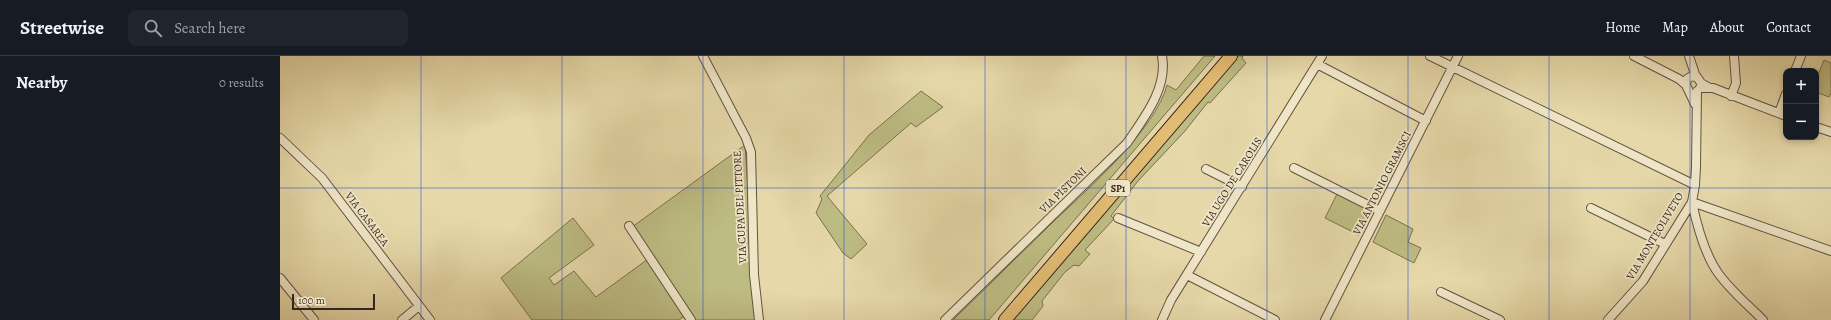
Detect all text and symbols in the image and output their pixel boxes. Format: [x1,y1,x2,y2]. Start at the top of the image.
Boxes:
search box [128,10,408,46]
text: Streetwise [20,15,104,41]
icon: search [142,17,164,39]
text: Search here [174,18,245,38]
text: Home [1605,18,1640,37]
text: Map [1662,18,1688,37]
text: About [1710,18,1744,37]
text: Contact [1766,18,1811,37]
map controls [1783,68,1819,140]
button: + [1783,68,1819,104]
text: Nearby [16,71,67,94]
text: 0 results [219,74,264,91]
button: − [1783,104,1819,140]
street label: VIA ANTONIO GRAMSCI [1349,128,1415,239]
street label: VIA UGO DE CAROLIS [1198,134,1266,230]
street label: VIA CUPA DEL PITTORE [730,150,750,265]
street label: VIA PISTONI [1035,164,1090,217]
road number: SP1 [1106,180,1130,196]
street label: VIA CASAREA [341,188,393,250]
street label: VIA MONTEOLIVETO [1622,189,1687,283]
scale bar [292,292,375,311]
text: 100 m [298,293,325,308]

